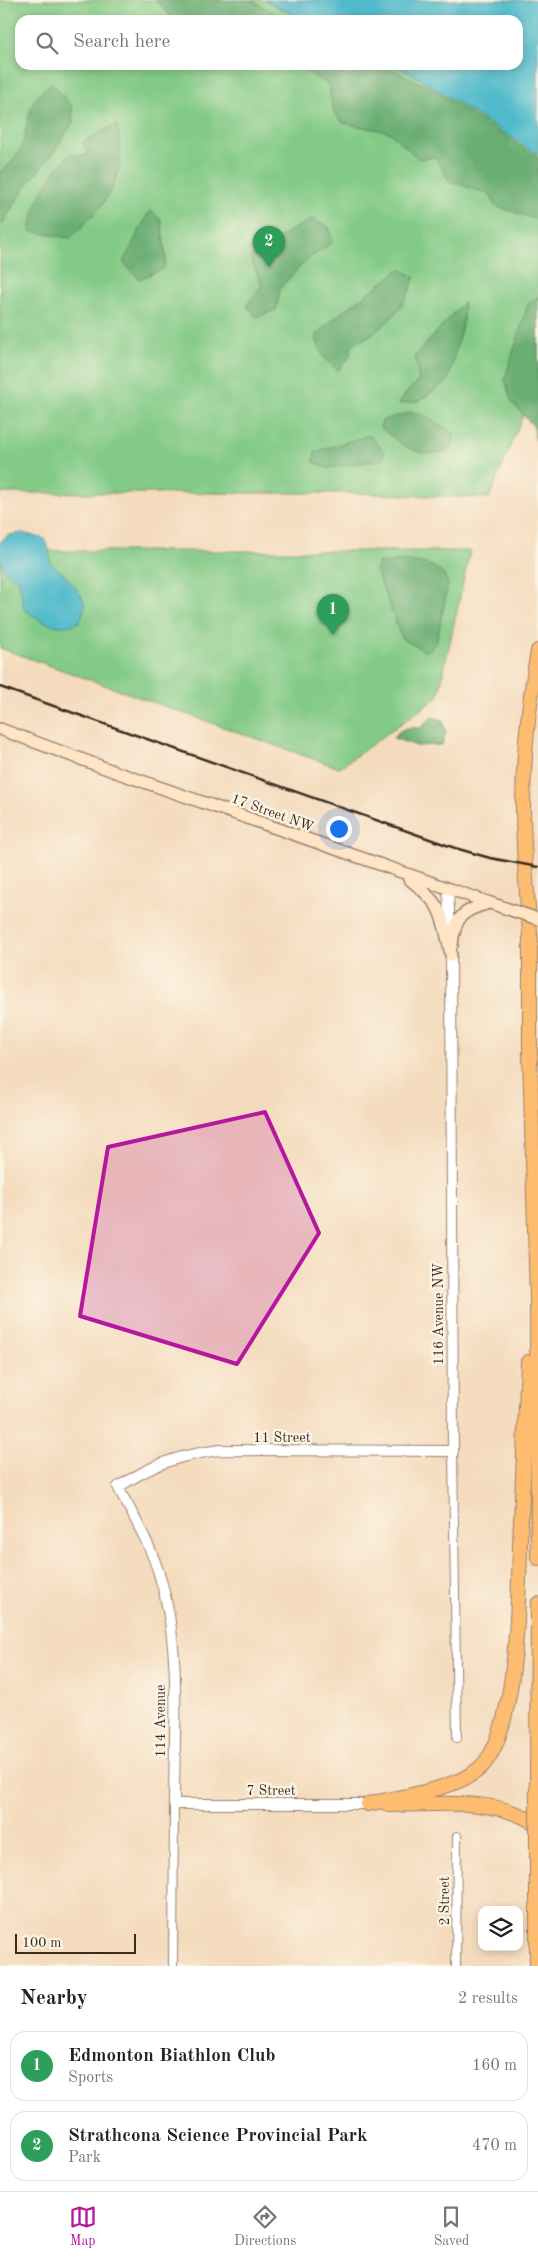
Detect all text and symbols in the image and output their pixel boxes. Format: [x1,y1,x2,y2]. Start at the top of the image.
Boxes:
search box [15,15,523,70]
icon: search [33,29,61,57]
text: Search here [73,33,170,52]
pin: 2 [253,226,285,267]
pin: 1 [317,594,349,635]
street label: 17 Street NW [229,791,316,834]
your location [326,816,352,842]
street label: 116 Avenue NW [432,1263,446,1365]
street label: 11 Street [253,1431,311,1445]
street label: 114 Avenue [154,1685,168,1757]
street label: 7 Street [246,1784,296,1798]
street label: 2 Street [438,1876,452,1926]
map controls [478,1906,523,1951]
button: layers [478,1906,523,1951]
scale bar [15,1931,136,1954]
text: 100 m [22,1936,61,1950]
text: Nearby [20,1988,88,2009]
text: 2 results [458,1991,518,2007]
text: Edmonton Biathlon Club [68,2047,276,2066]
text: 1 [32,2058,42,2074]
text: 160 m [472,2058,517,2074]
text: Sports [68,2070,113,2086]
text: Strathcona Science Provincial Park [68,2127,368,2146]
text: 2 [32,2138,42,2154]
text: 470 m [472,2138,517,2154]
text: Park [68,2150,101,2166]
tab: Map [69,2203,97,2250]
tab: Directions [234,2203,296,2250]
tab: Saved [434,2203,469,2250]

